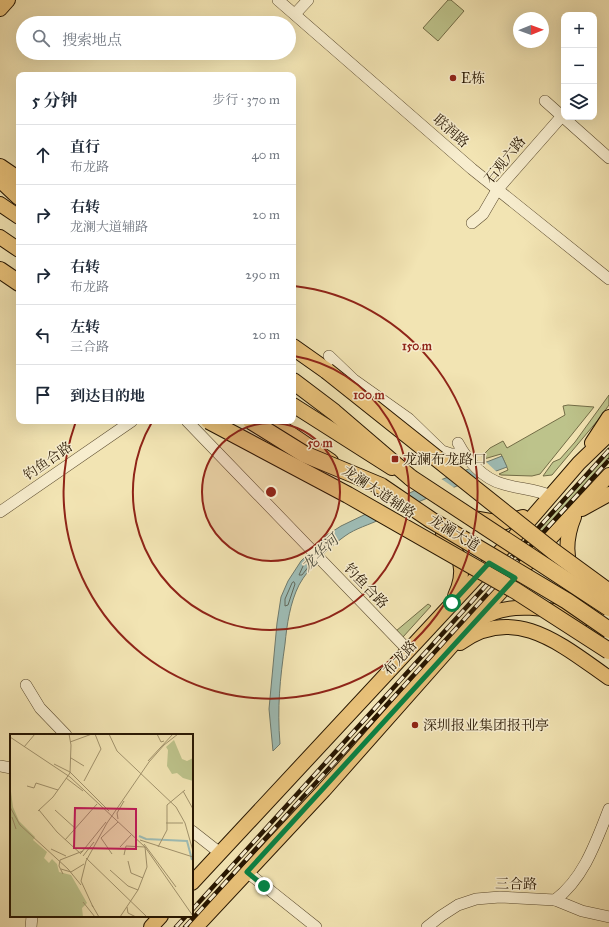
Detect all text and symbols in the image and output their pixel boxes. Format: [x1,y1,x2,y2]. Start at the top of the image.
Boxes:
north arrow [513,12,549,48]
map controls [561,12,597,120]
button: + [561,12,597,48]
search box [16,16,296,60]
icon: search [30,27,52,49]
text: 搜索地点 [62,31,122,49]
button: − [561,48,597,84]
place label: E栋 [461,70,485,87]
marker: E栋 [448,73,458,83]
button: layers [561,84,597,120]
text: 5 分钟 [32,90,78,111]
text: 步行 · 370 m [212,92,280,108]
street label: 联润路 [430,111,472,151]
street label: 石观六路 [481,133,529,187]
text: 直行 [70,138,100,156]
icon: ahead [32,144,54,166]
text: 40 m [251,147,280,163]
text: 布龙路 [70,159,109,175]
text: 右转 [70,198,100,216]
icon: right [32,204,54,226]
text: 20 m [252,207,280,223]
text: 龙澜大道辅路 [70,219,148,235]
text: 右转 [70,258,100,276]
icon: right [32,264,54,286]
text: 290 m [245,267,280,283]
text: 布龙路 [70,279,109,295]
text: 左转 [70,318,100,336]
icon: left [32,324,54,346]
text: 20 m [252,327,280,343]
text: 三合路 [70,339,109,355]
text: 150 m [402,339,433,353]
icon: arrive [32,384,54,406]
text: 到达目的地 [70,387,145,405]
text: 100 m [353,388,386,402]
text: 50 m [307,436,334,450]
street label: 钓鱼合路 [20,438,76,484]
place label: 龙澜布龙路口 [403,451,487,468]
marker: 龙澜布龙路口 [390,454,400,464]
street label: 龙澜大道辅路 [339,462,419,522]
centre of rings [264,485,278,499]
street label: 龙澜大道 [426,511,482,555]
water label: 龙华河 [298,529,345,575]
street label: 钓鱼合路 [340,560,392,612]
route start [443,594,461,612]
street label: 布龙路 [379,637,421,679]
place label: 深圳报业集团报刊亭 [423,717,549,734]
marker: 深圳报业集团报刊亭 [410,720,420,730]
inset map [10,734,193,917]
street label: 三合路 [495,875,537,893]
route end [255,877,273,895]

